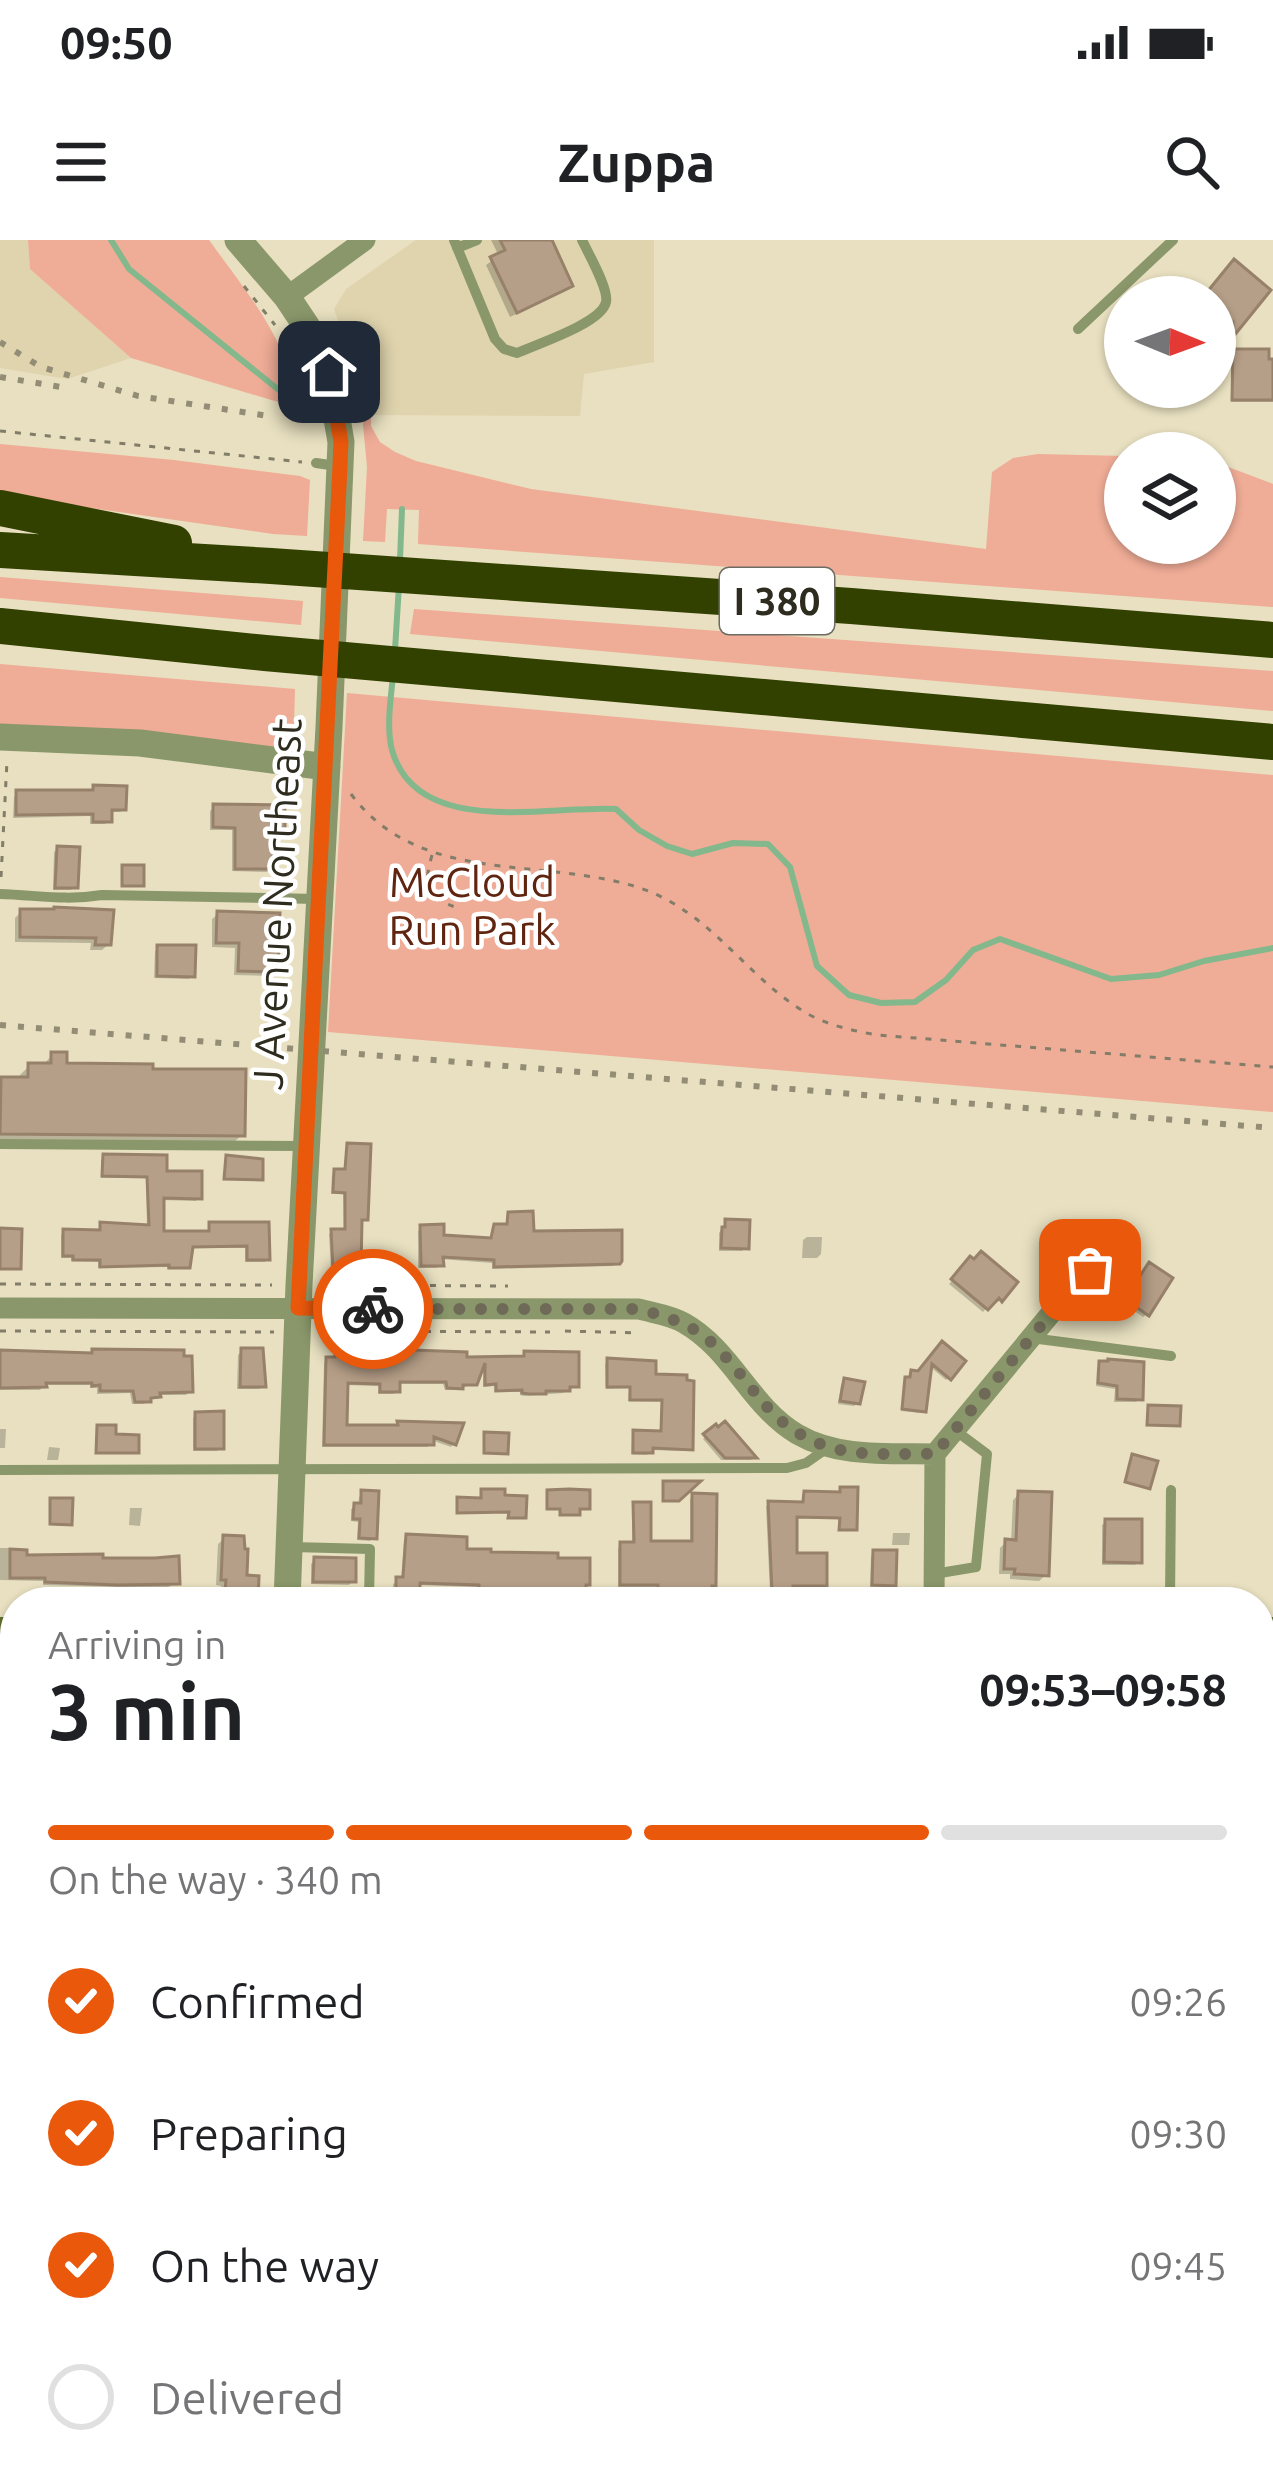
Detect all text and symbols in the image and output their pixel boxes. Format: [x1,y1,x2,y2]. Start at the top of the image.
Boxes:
text: 09:50 [60,17,173,68]
icon: menu [48,129,114,195]
icon: search [1159,129,1225,195]
text: Zuppa [558,132,715,192]
north arrow [1104,276,1236,408]
map controls [1104,276,1236,564]
pin [278,321,380,423]
icon: home [296,339,362,405]
button: layers [1104,432,1236,564]
road number: I 380 [720,568,834,634]
street label: J Avenue Northeast [243,717,310,1091]
park label: McCloud Run Park [388,858,556,953]
pin [1039,1219,1141,1321]
icon: bag [1057,1237,1123,1303]
courier [313,1249,433,1369]
icon: bike [340,1276,406,1342]
text: Arriving in [48,1623,226,1666]
text: 09:53–09:58 [979,1664,1227,1715]
text: 3 min [48,1667,245,1755]
text: On the way · 340 m [48,1858,383,1901]
icon: check [48,1968,114,2034]
text: Confirmed [150,1976,365,2027]
text: 09:26 [1129,1980,1227,2023]
icon: check [48,2100,114,2166]
text: Preparing [150,2108,348,2159]
text: 09:30 [1129,2112,1227,2155]
icon: check [48,2232,114,2298]
text: On the way [150,2240,379,2291]
text: 09:45 [1129,2244,1227,2287]
text: Delivered [150,2372,344,2423]

